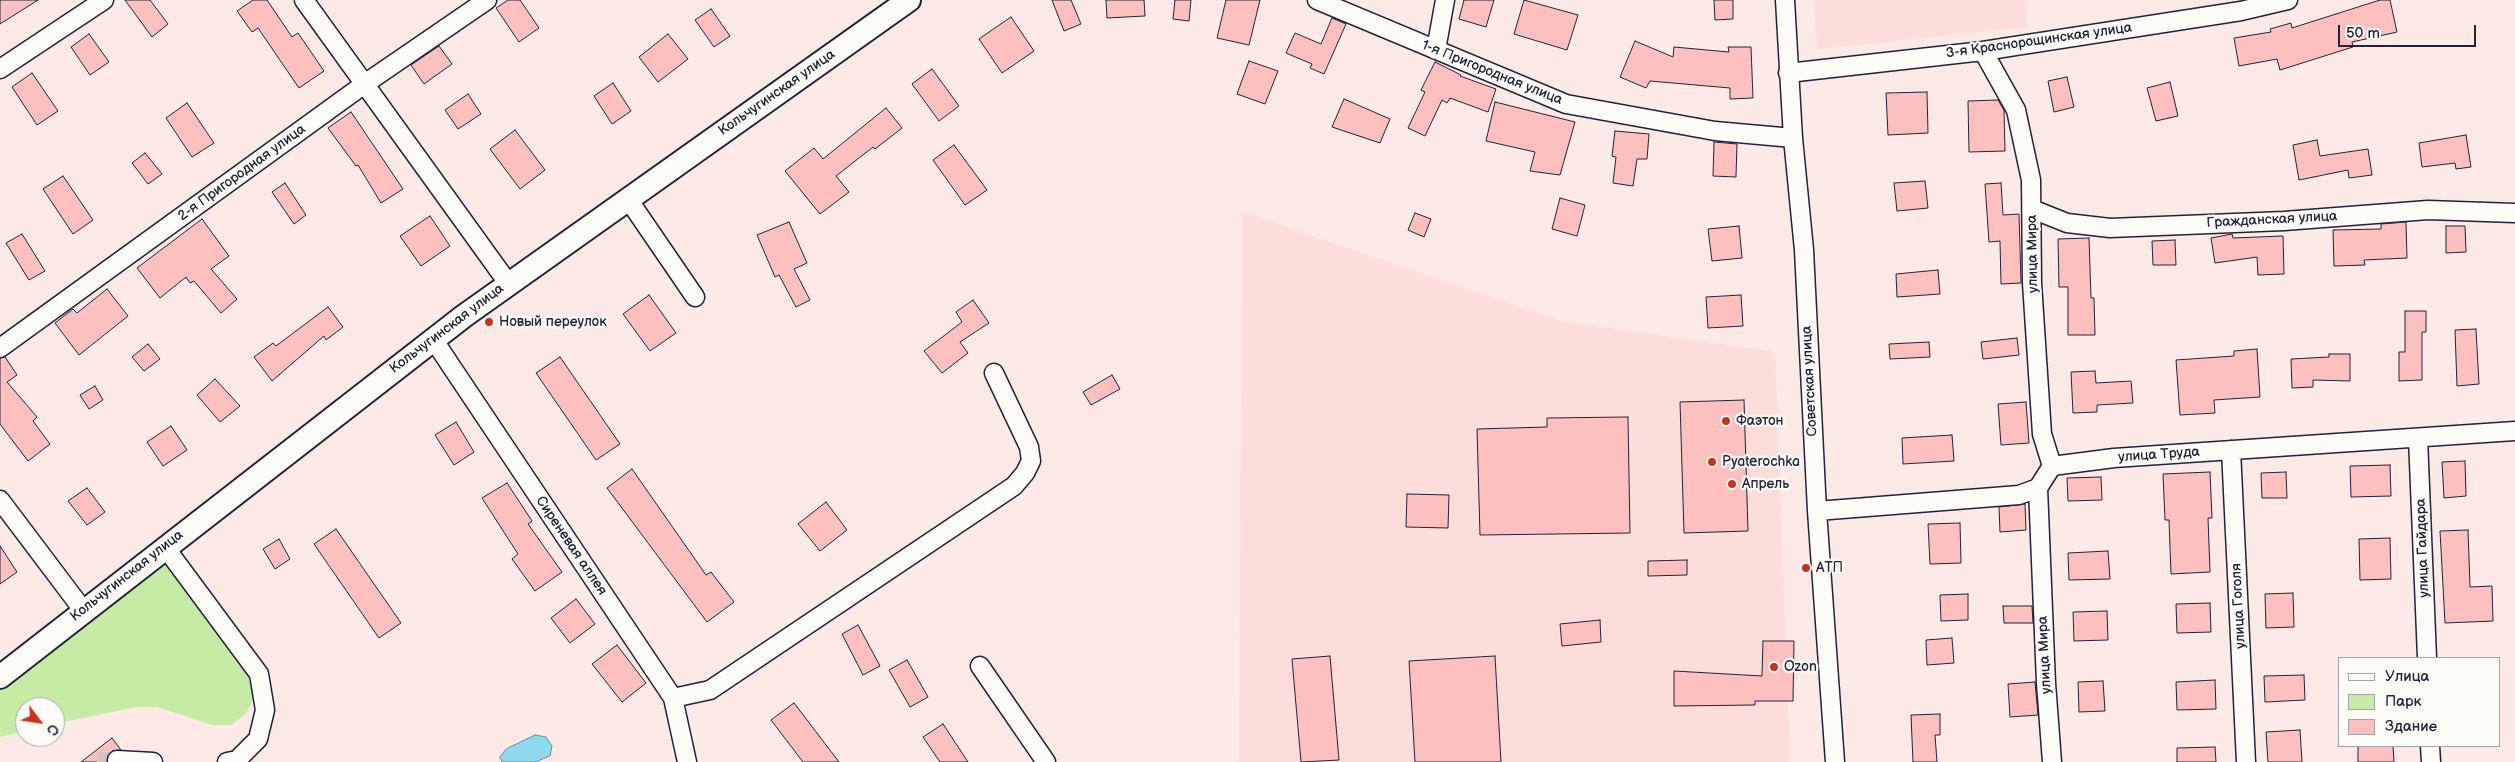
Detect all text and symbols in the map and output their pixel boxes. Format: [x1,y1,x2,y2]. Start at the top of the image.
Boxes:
scale bar [2340,15,2478,47]
street label: 3-я Краснорощинская улица [1945,20,2133,62]
text: 50 m [2346,24,2380,43]
street label: 1-я Пригородная улица [1419,37,1565,109]
street label: Кольчугинская улица [715,46,839,140]
street label: 2-я Пригородная улица [175,121,309,225]
street label: Гражданская улица [2206,208,2338,232]
street label: улица Мира [2024,215,2042,293]
street label: Кольчугинская улица [387,281,507,377]
place label: Новый переулок [499,314,607,330]
marker: Новый переулок [483,316,495,328]
street label: Советская улица [1799,325,1821,437]
place label: Фаэтон [1736,413,1784,429]
marker: Фаэтон [1720,415,1732,427]
street label: улица Труда [2118,444,2200,466]
place label: Pyaterochka [1722,454,1800,470]
marker: Pyaterochka [1706,456,1718,468]
place label: Апрель [1742,476,1789,492]
marker: Апрель [1726,478,1738,490]
street label: Сиреневая аллея [532,493,610,599]
street label: улица Гайдара [2413,498,2433,598]
street label: Кольчугинская улица [67,527,187,625]
place label: АТП [1816,560,1843,576]
marker: АТП [1800,562,1812,574]
street label: улица Гоголя [2228,563,2250,649]
street label: улица Мира [2035,616,2055,694]
legend [2338,657,2500,747]
place label: Ozon [1784,659,1817,675]
marker: Ozon [1768,661,1780,673]
text: Улица [2385,667,2429,686]
text: Парк [2385,692,2422,711]
north arrow [15,697,65,747]
text: Здание [2385,717,2437,736]
text: С [43,721,62,738]

